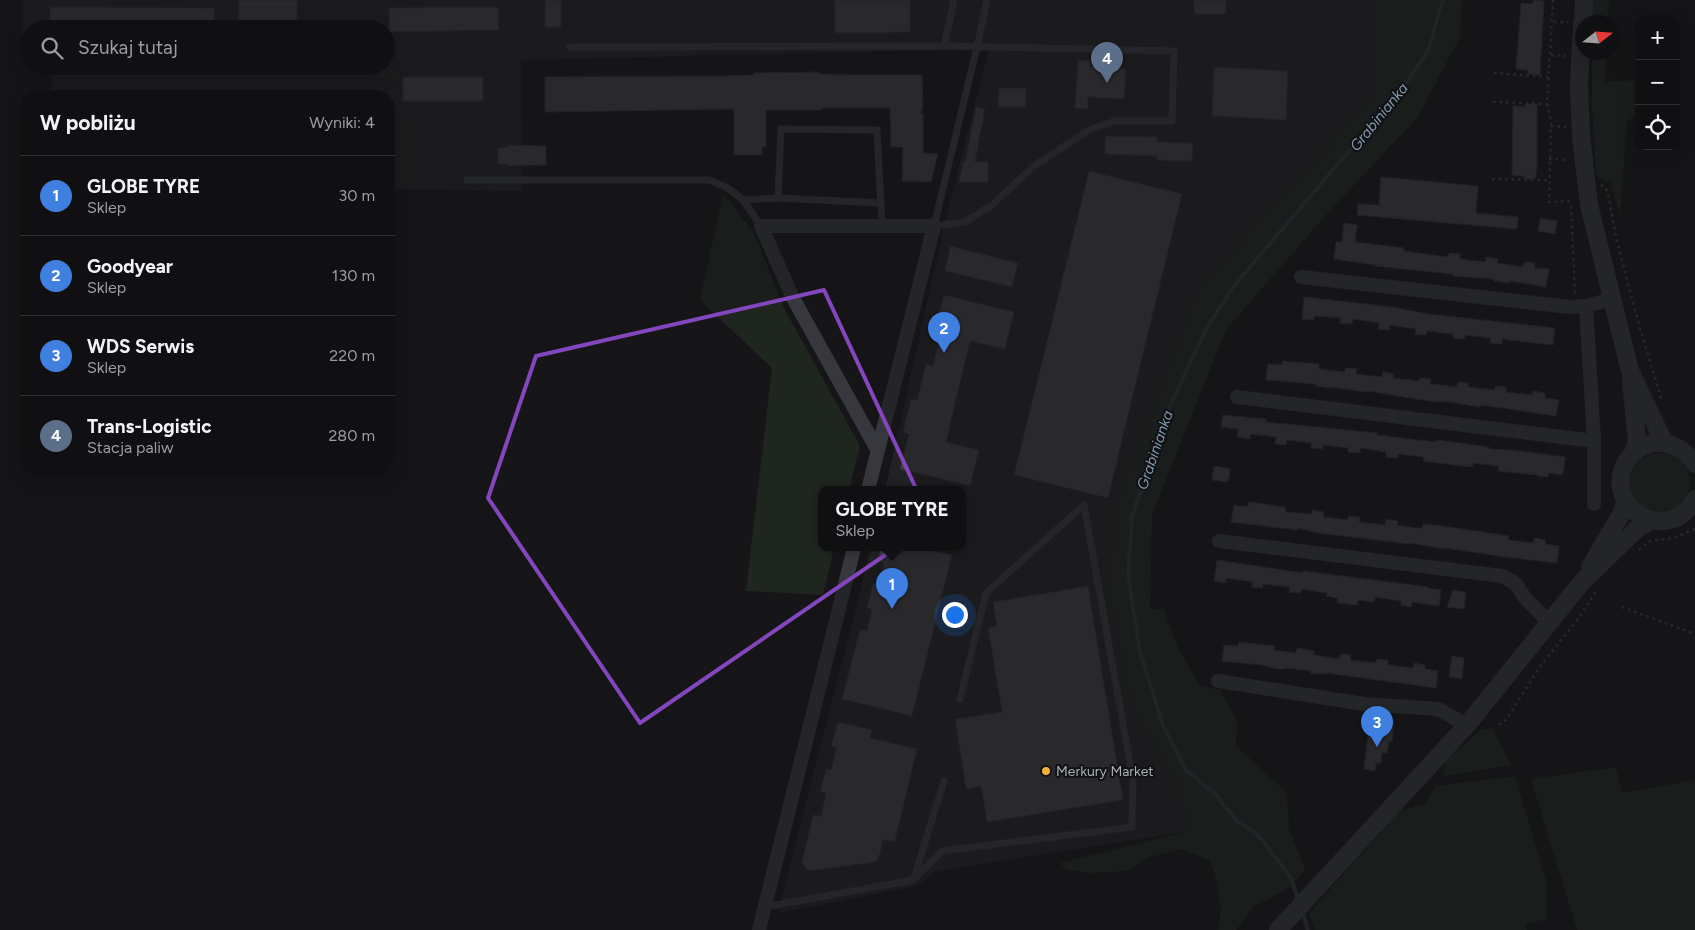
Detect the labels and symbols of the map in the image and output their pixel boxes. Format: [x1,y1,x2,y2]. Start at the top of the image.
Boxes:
north arrow [1575,15,1620,60]
pin: 4 [1091,42,1123,83]
water label: Grabinianka [1346,79,1412,155]
pin: 2 [928,312,960,353]
water label: Grabinianka [1133,408,1177,492]
pin: 1 [876,568,908,609]
your location [942,602,968,628]
pin: 3 [1361,706,1393,747]
place label: Merkury Market [1056,763,1154,780]
marker: Merkury Market [1040,765,1052,777]

